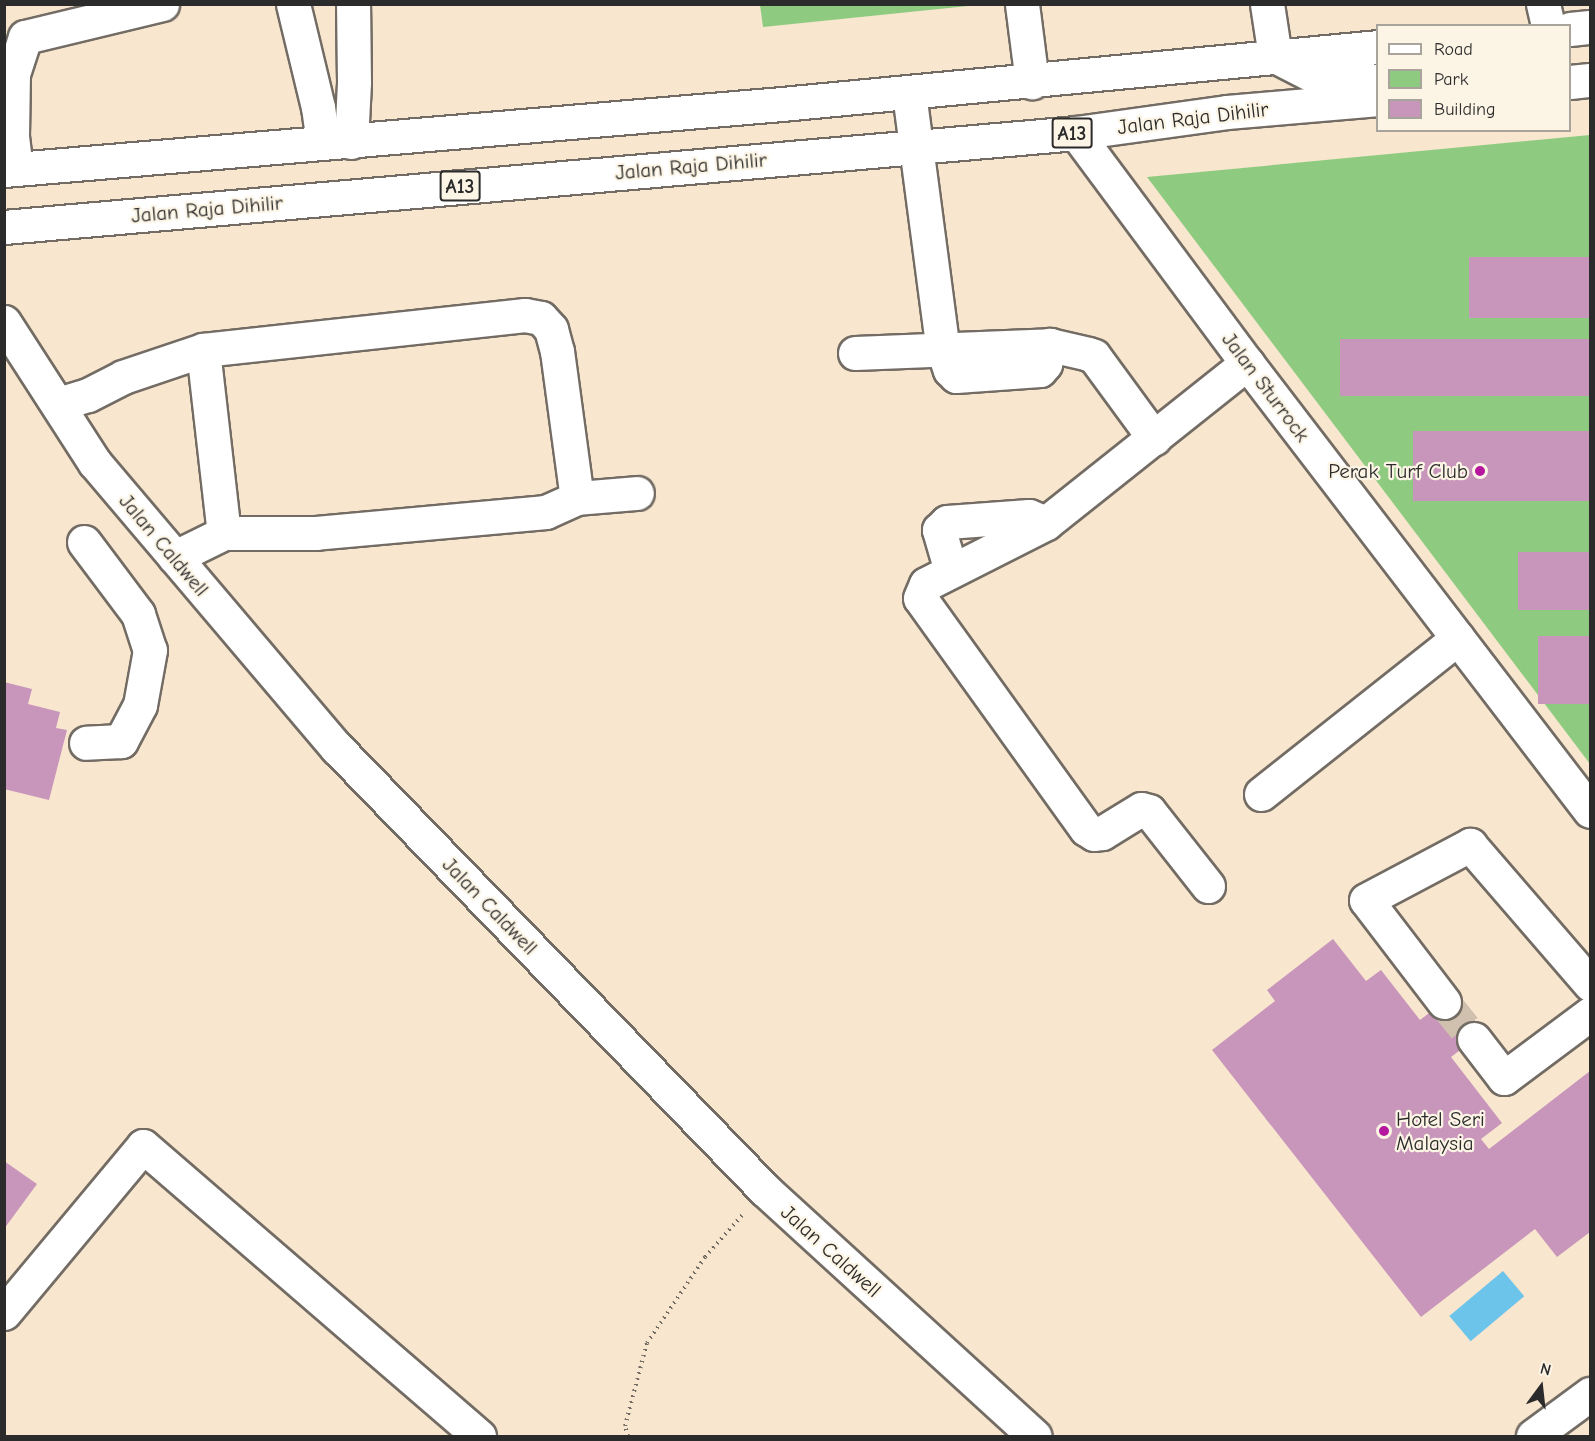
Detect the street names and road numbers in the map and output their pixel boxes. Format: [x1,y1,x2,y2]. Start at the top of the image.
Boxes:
street label: Jalan Raja Dihilir [1116,96,1270,140]
road number: A13 [1051,116,1093,150]
street label: Jalan Raja Dihilir [614,147,768,185]
road number: A13 [439,169,481,203]
street label: Jalan Raja Dihilir [130,190,284,228]
street label: Jalan Sturrock [1217,327,1315,447]
street label: Jalan Caldwell [114,489,214,601]
street label: Jalan Caldwell [437,852,543,960]
street label: Jalan Caldwell [776,1200,886,1302]

